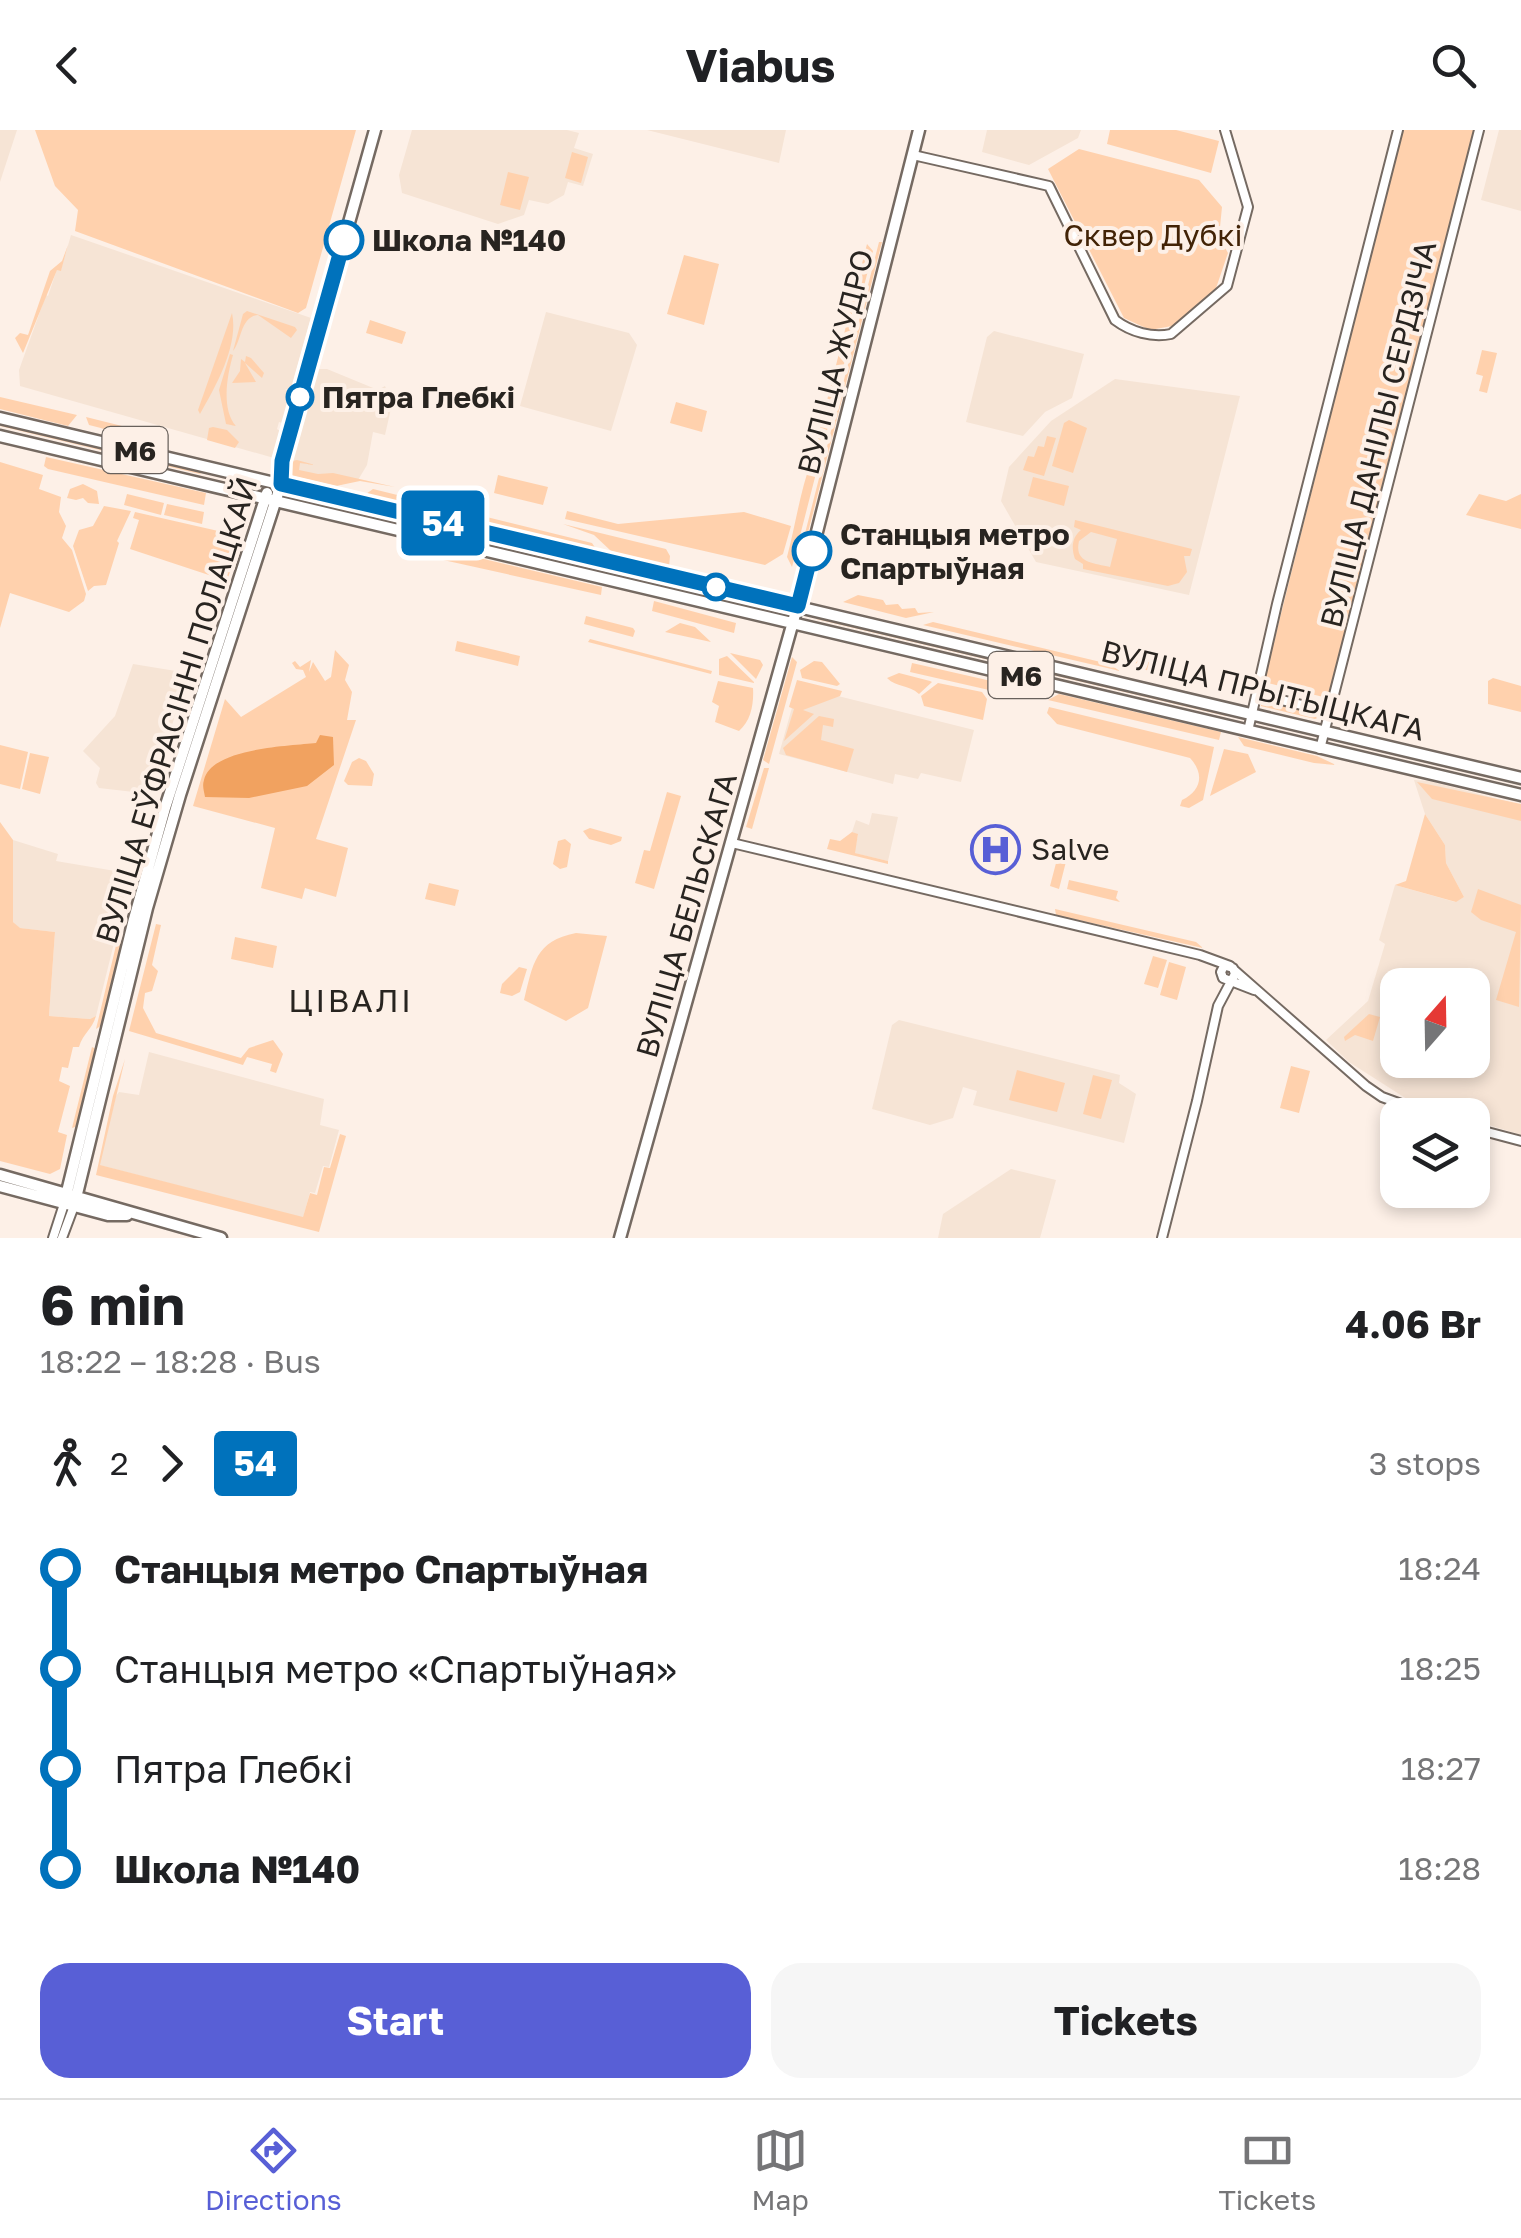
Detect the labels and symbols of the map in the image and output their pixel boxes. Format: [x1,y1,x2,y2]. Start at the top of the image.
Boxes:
park label: Сквер Дубкі [1063,217,1243,253]
marker: Школа №140 [325,221,363,259]
place label: Школа №140 [372,222,566,258]
street label: ВУЛІЦА ДАНІЛЫ СЕРДЗІЧА [1312,237,1444,631]
street label: ВУЛІЦА ЖУДРО [790,246,880,478]
place label: Пятра Глебкі [322,379,515,415]
marker: Пятра Глебкі [287,384,313,410]
road number: М6 [102,427,168,473]
street label: ВУЛІЦА ЕЎФРАСІННІ ПОЛАЦКАЙ [88,472,264,948]
line badge: 54 [398,490,488,556]
place label: Станцыя метро Спартыўная [840,516,1070,586]
marker: Станцыя метро Спартыўная [793,532,831,570]
unlabelled marker [703,574,729,600]
street label: ВУЛІЦА ПРЫТЫЦКАГА [1097,632,1429,748]
road number: М6 [988,652,1054,698]
street label: ВУЛІЦА БЕЛЬСКАГА [628,768,744,1062]
hospital icon: Salve [970,823,1022,875]
place label: Salve [1031,831,1110,867]
north arrow [1380,968,1490,1078]
district label: ЦІВАЛІ [288,981,414,1019]

